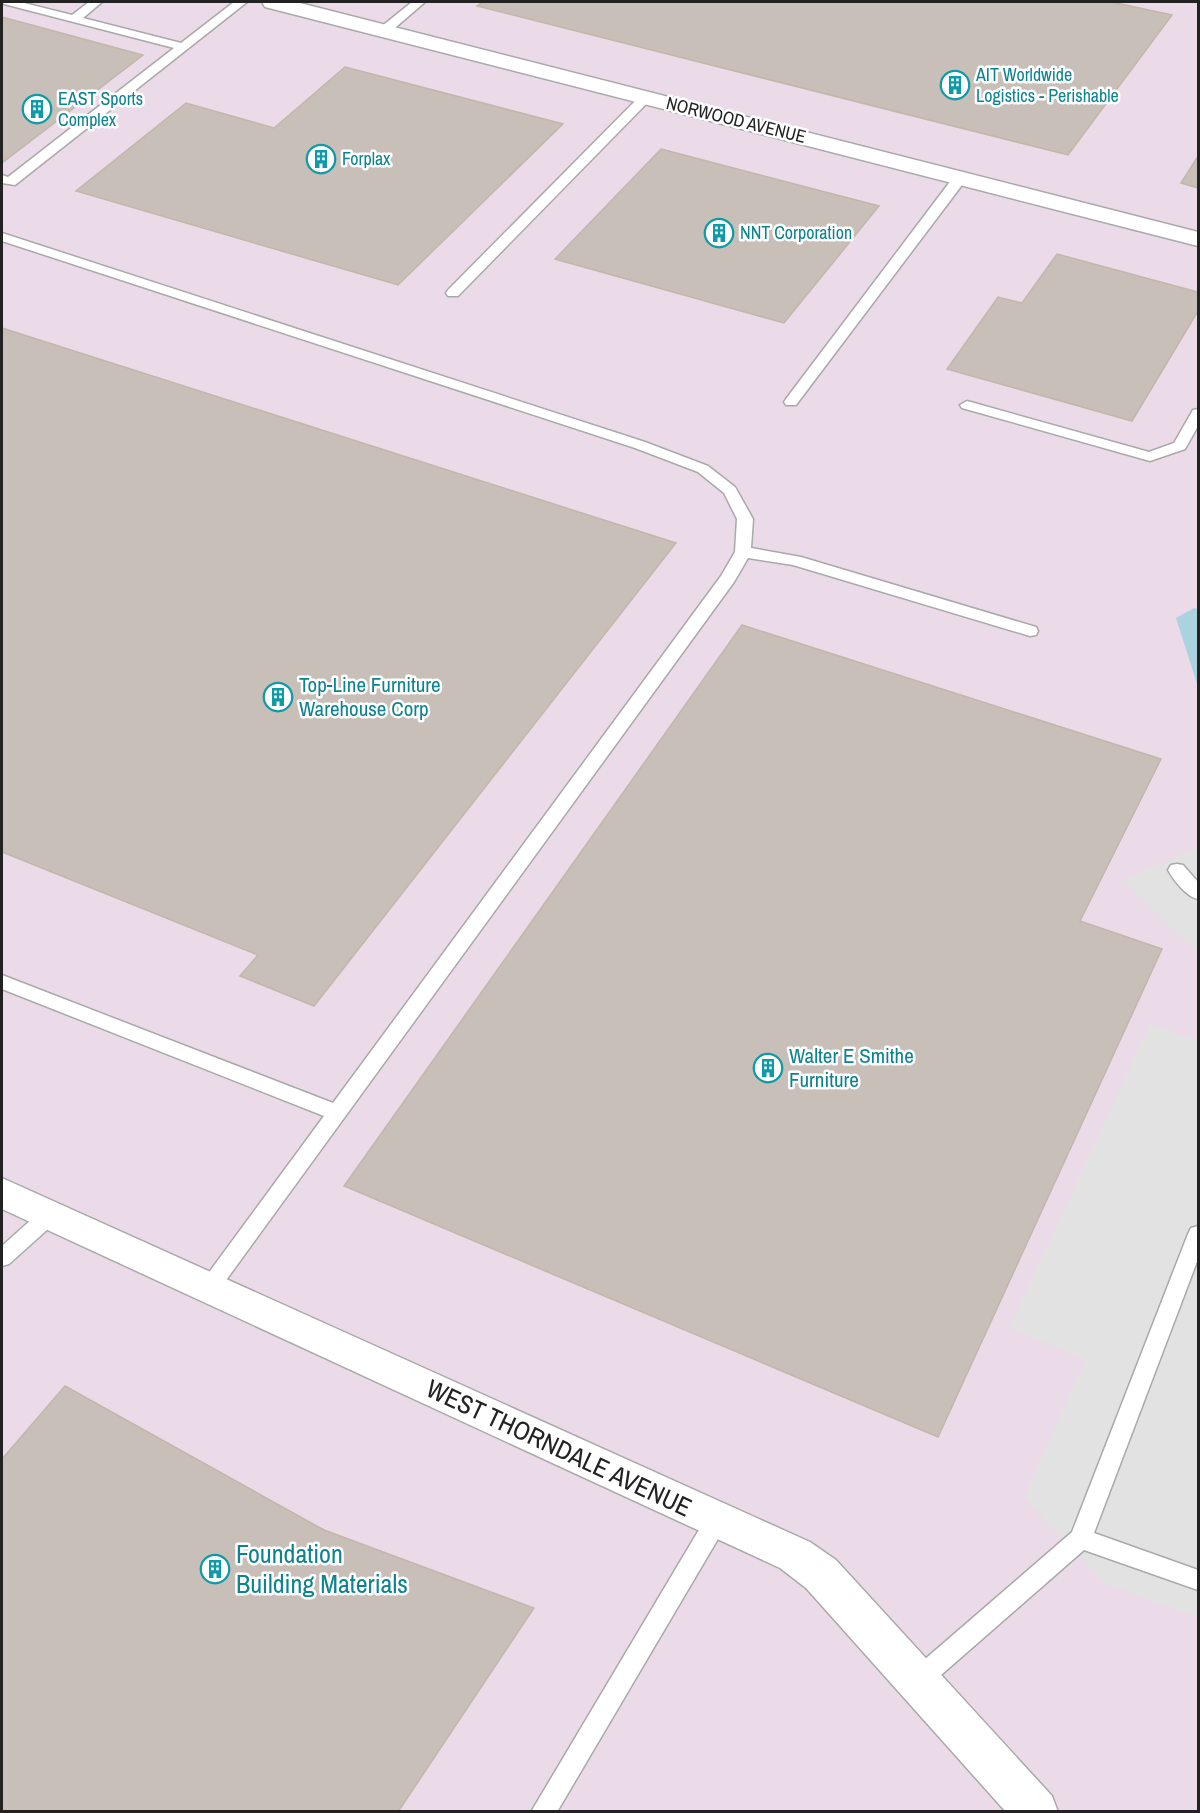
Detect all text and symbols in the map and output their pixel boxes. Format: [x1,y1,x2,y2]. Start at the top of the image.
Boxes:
place label: AIT Worldwide Logistics - Perishable [975,62,1119,108]
building icon: AIT Worldwide Logistics - Perishable [939,69,971,101]
place label: EAST Sports Complex [58,86,143,132]
street label: NORWOOD AVENUE [664,90,809,149]
building icon: EAST Sports Complex [21,93,53,125]
building icon: Forplax [305,143,337,175]
place label: Forplax [342,146,391,171]
building icon: NNT Corporation [703,217,735,249]
place label: NNT Corporation [740,220,852,245]
place label: Top-Line Furniture Warehouse Corp [299,670,441,723]
building icon: Top-Line Furniture Warehouse Corp [262,681,294,713]
place label: Walter E Smithe Furniture [789,1041,914,1094]
building icon: Walter E Smithe Furniture [752,1052,784,1084]
street label: WEST THORNDALE AVENUE [421,1371,698,1525]
place label: Foundation Building Materials [236,1536,408,1601]
building icon: Foundation Building Materials [199,1553,231,1585]

